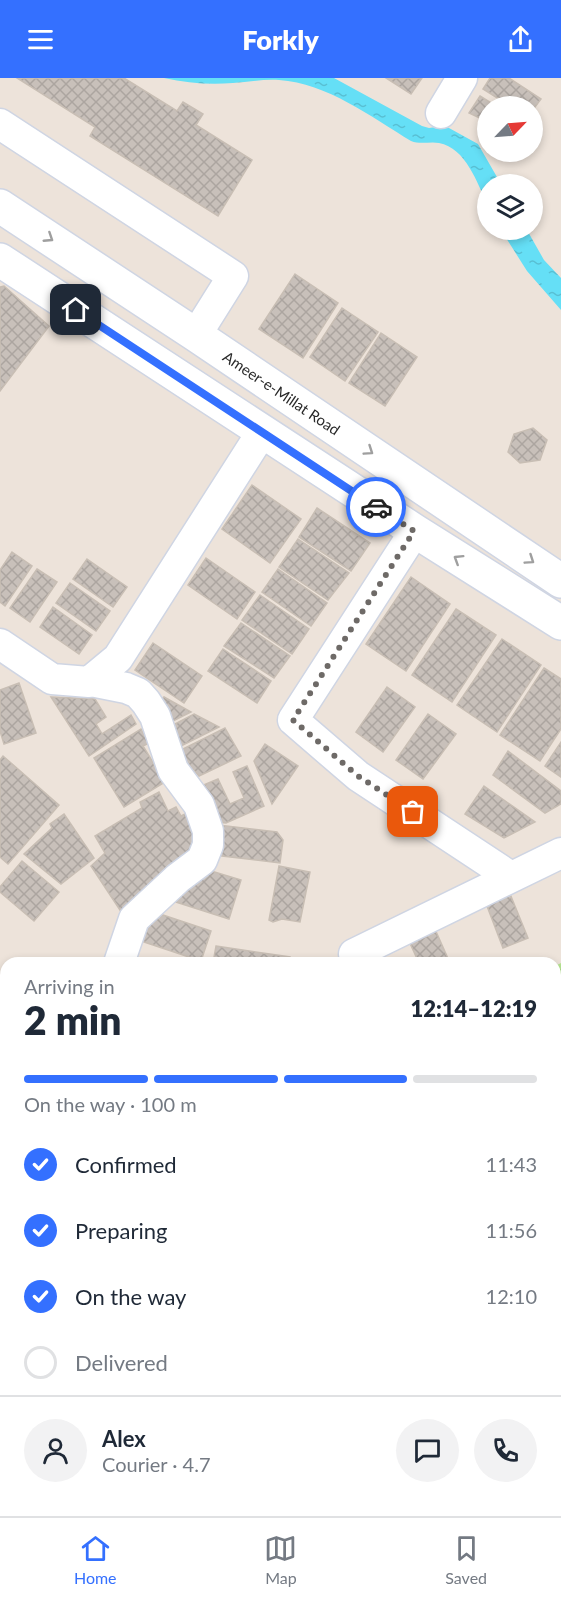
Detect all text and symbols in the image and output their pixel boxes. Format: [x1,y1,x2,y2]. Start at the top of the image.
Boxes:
icon: menu [24,23,57,56]
text: Forkly [242,23,319,56]
icon: share [504,23,537,56]
north arrow [477,96,543,162]
map controls [477,96,543,240]
button: layers [477,174,543,240]
one-way arrow [43,231,53,243]
pin [50,284,101,335]
icon: home [59,293,92,326]
street label: Ameer-e-Millat Road [220,347,344,439]
one-way arrow [362,444,373,455]
courier [346,477,406,537]
icon: car [360,491,393,524]
one-way arrow [524,553,535,564]
one-way arrow [454,554,464,566]
pin [387,786,438,837]
icon: bag [396,795,429,828]
text: Arriving in [24,974,115,998]
text: 12:14–12:19 [411,995,537,1022]
text: 2 min [24,997,121,1043]
text: On the way · 100 m [24,1092,197,1116]
icon: check [24,1148,57,1181]
text: Confirmed [75,1151,177,1178]
text: 11:43 [486,1152,537,1176]
icon: check [24,1214,57,1247]
text: Preparing [75,1217,167,1244]
text: 11:56 [486,1218,537,1242]
icon: check [24,1280,57,1313]
text: On the way [75,1283,186,1310]
text: 12:10 [486,1284,537,1308]
text: Delivered [75,1349,168,1376]
button: person [24,1419,87,1482]
button: chat [396,1419,459,1482]
button: phone [474,1419,537,1482]
text: Alex [102,1425,146,1452]
text: Courier · 4.7 [102,1452,211,1476]
tab: Home [74,1532,117,1587]
tab: Map [264,1532,297,1587]
tab: Saved [445,1532,487,1587]

